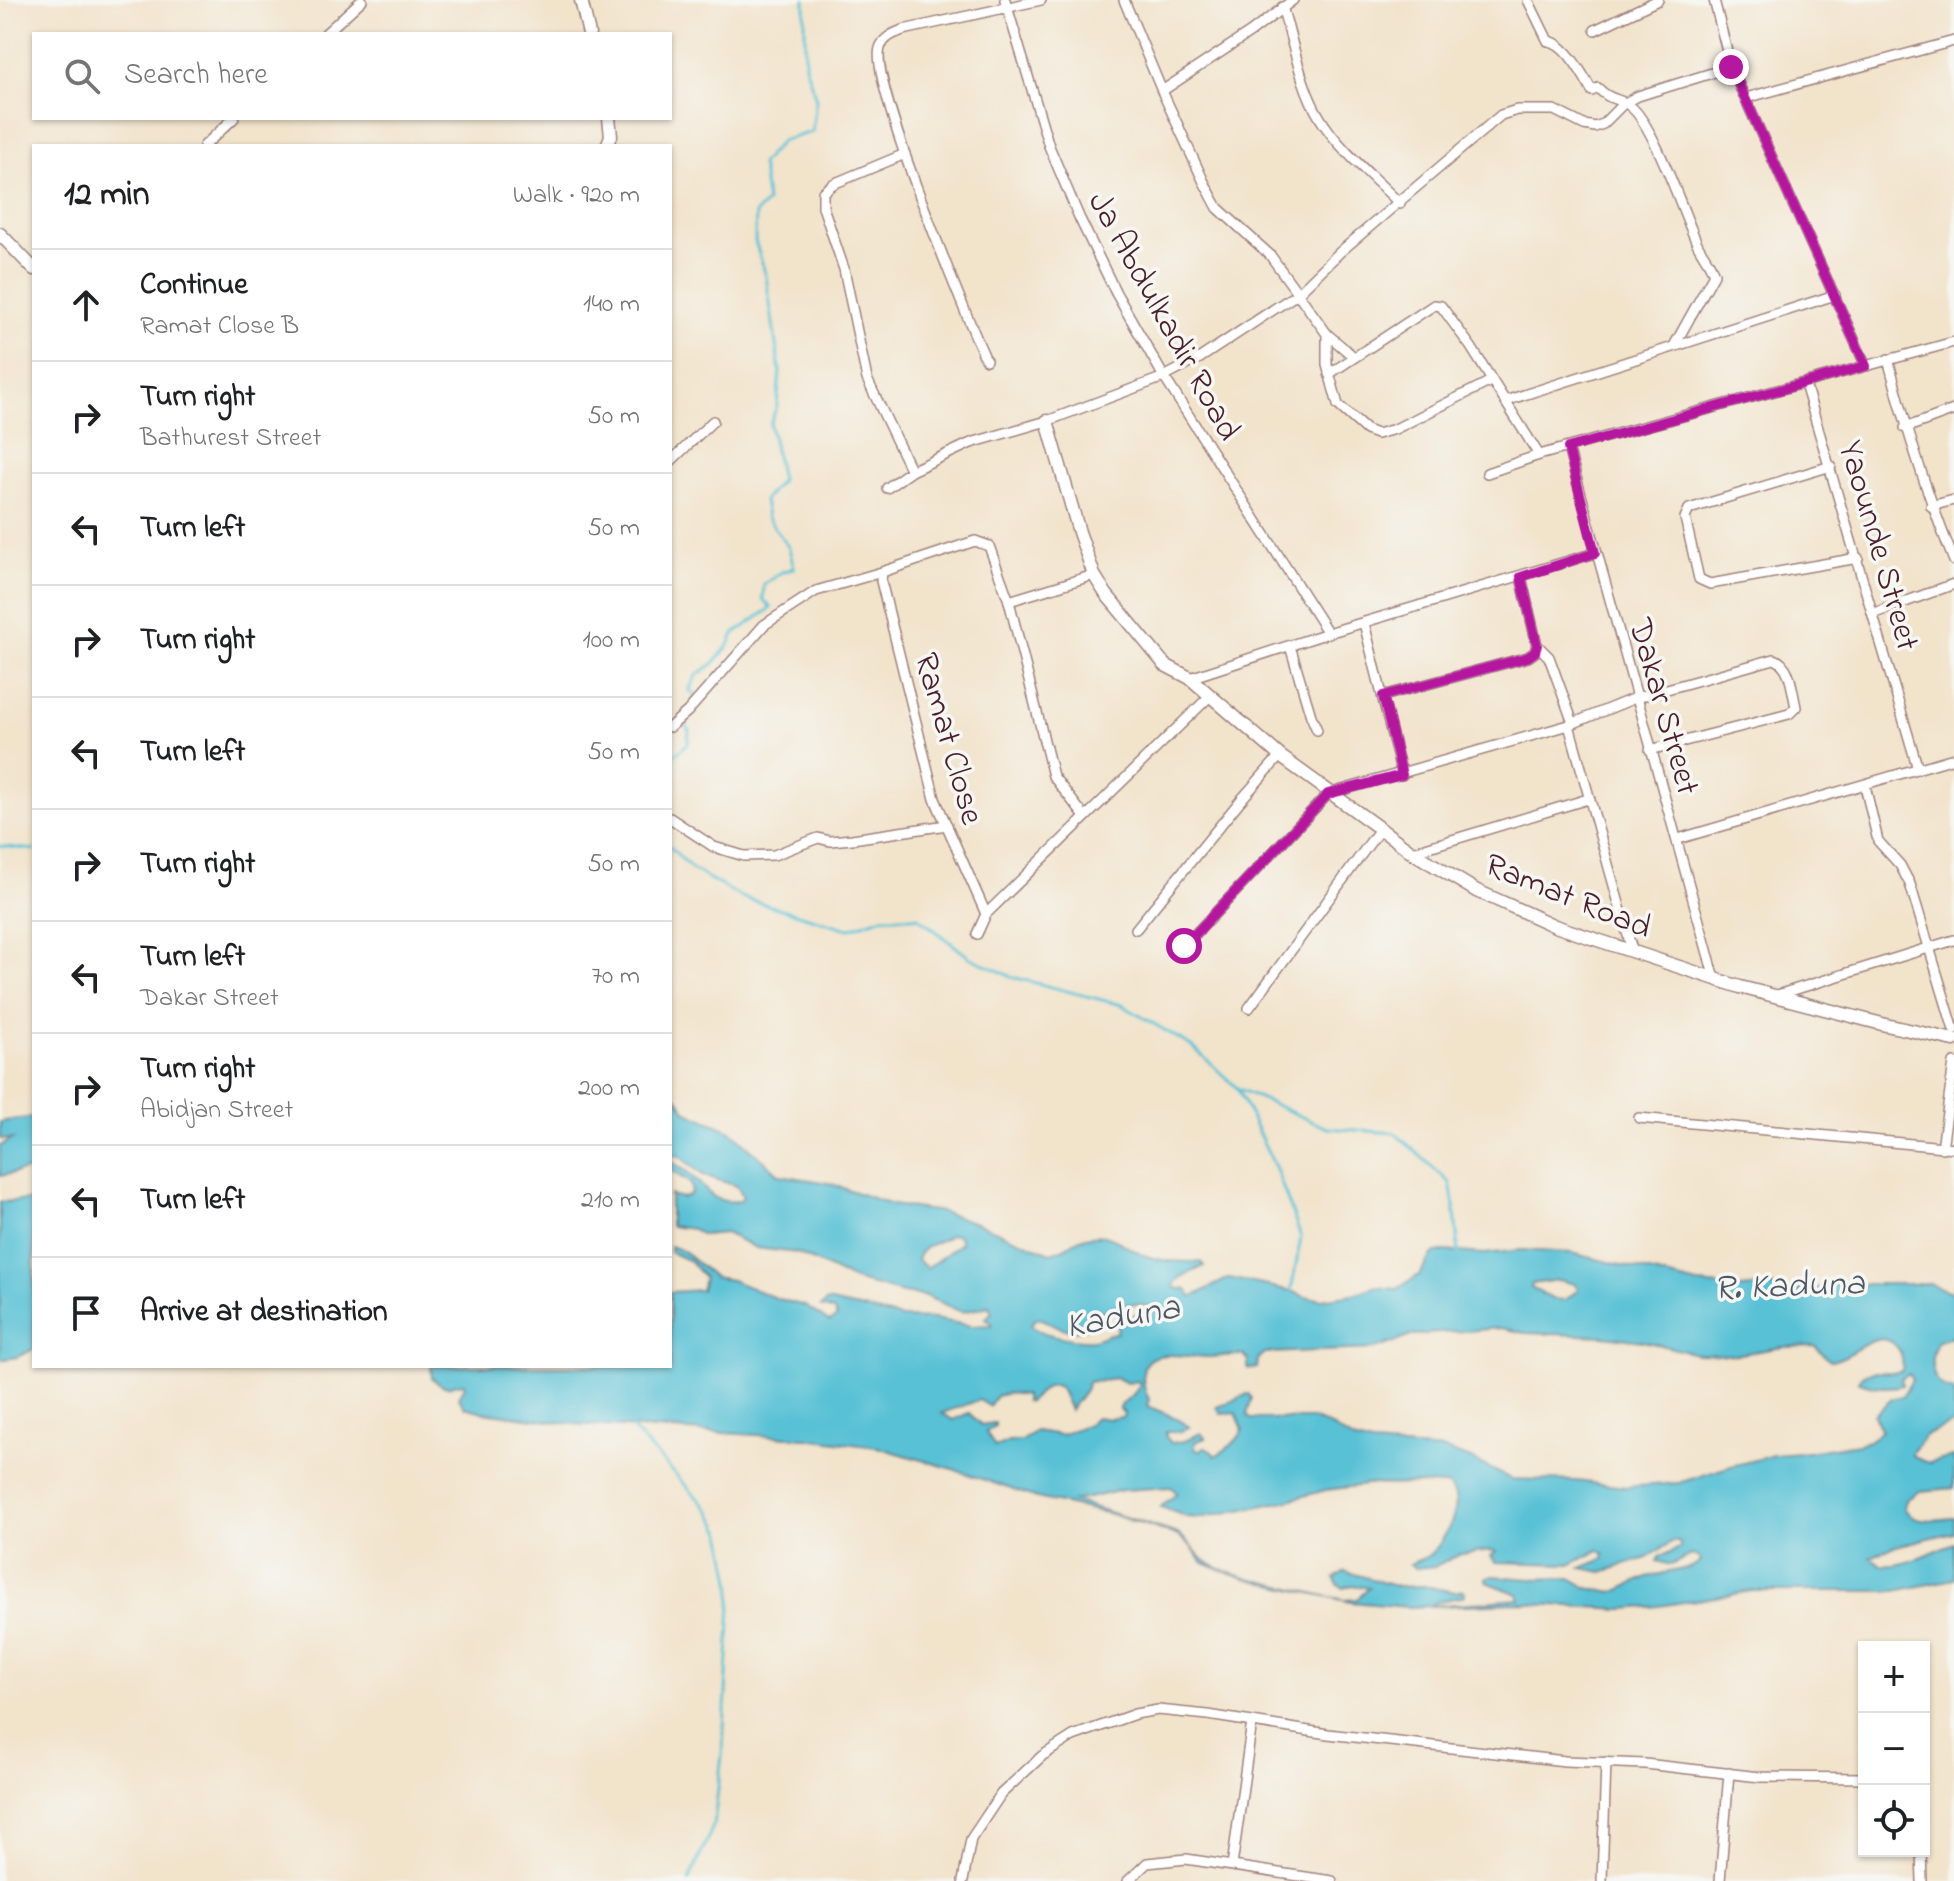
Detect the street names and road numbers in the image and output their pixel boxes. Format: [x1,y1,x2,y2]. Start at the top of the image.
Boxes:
street label: Ja Abdulkadir Road [1073,183,1252,451]
street label: Yaounde Street [1823,435,1931,657]
street label: Dakar Street [1613,612,1711,801]
street label: Ramat Close [899,647,996,832]
street label: Ramat Road [1477,842,1658,954]

